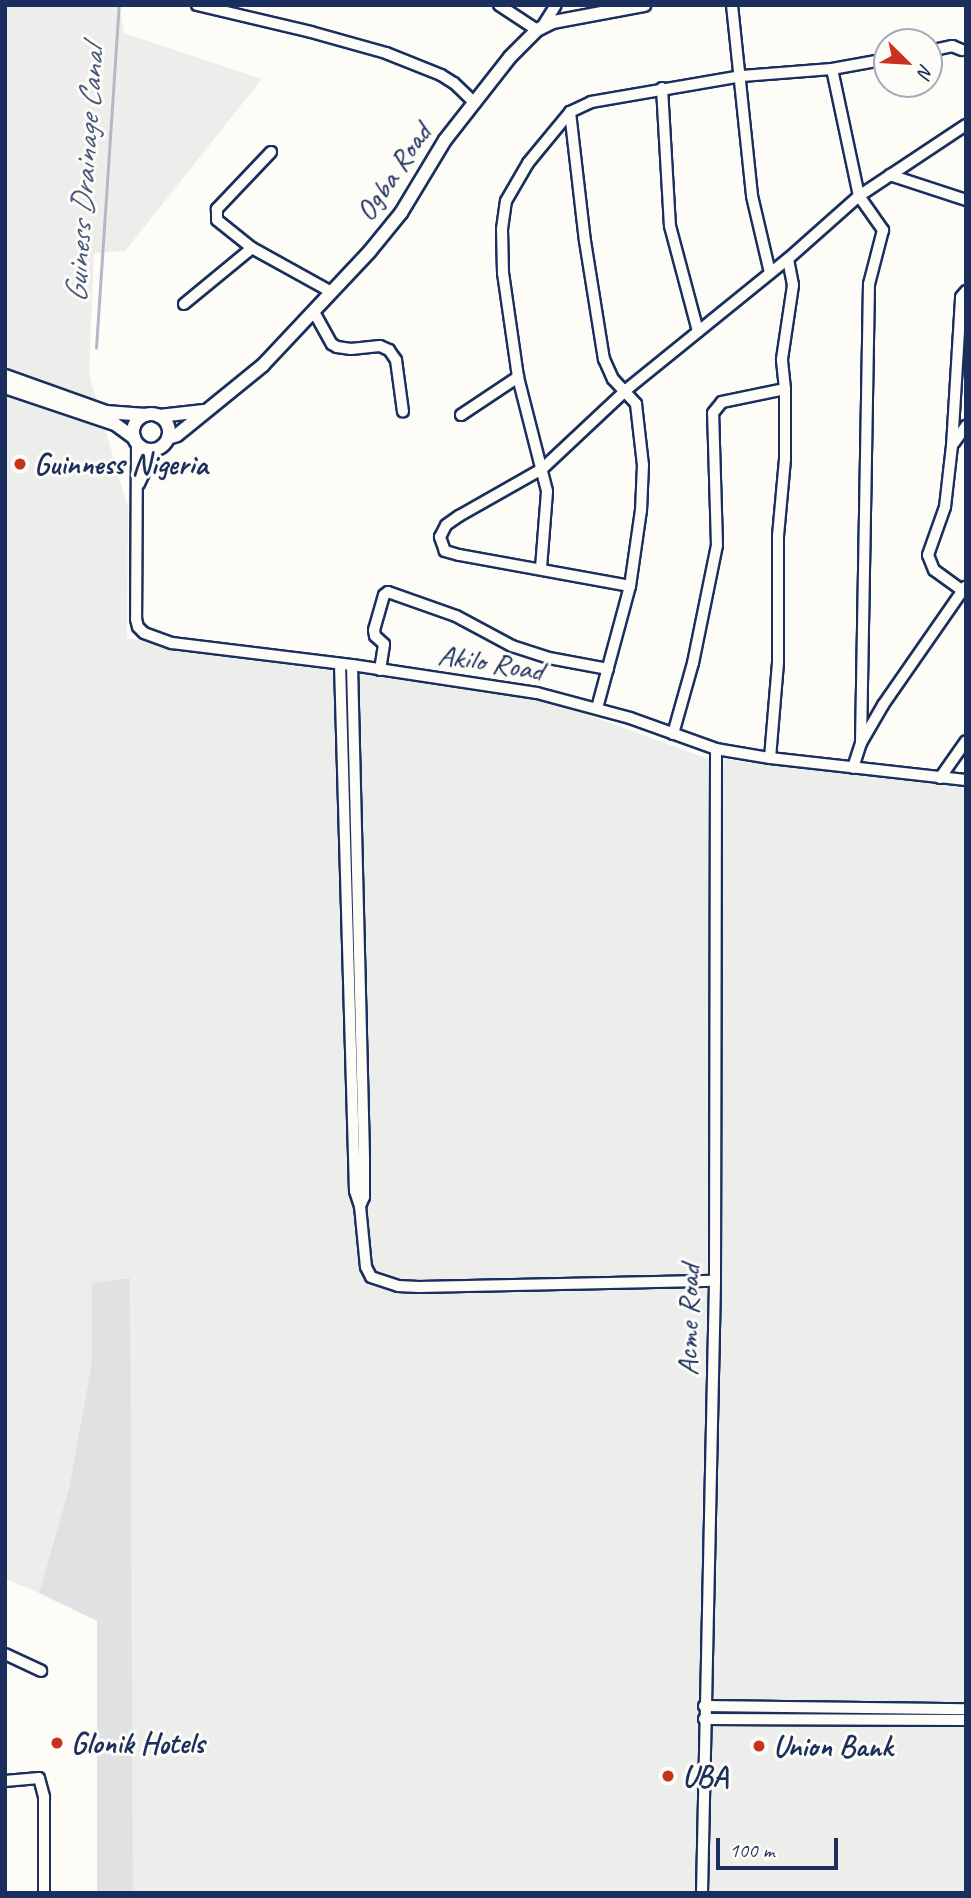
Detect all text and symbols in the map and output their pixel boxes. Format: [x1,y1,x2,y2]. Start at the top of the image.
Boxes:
north arrow [873,28,943,98]
water label: Guiness Drainage Canal [57,46,113,304]
text: N [912,60,939,81]
street label: Ogba Road [347,116,439,228]
place label: Guinness Nigeria [34,446,208,482]
marker: Guinness Nigeria [12,456,28,472]
street label: Akilo Road [436,636,546,688]
street label: Acme Road [669,1264,707,1376]
place label: Glonik Hotels [71,1725,204,1761]
place label: Union Bank [773,1728,893,1764]
marker: Glonik Hotels [49,1735,65,1751]
marker: Union Bank [751,1738,767,1754]
place label: UBA [682,1758,727,1794]
marker: UBA [660,1768,676,1784]
scale bar [719,1825,842,1869]
text: 100 m [729,1837,774,1863]

